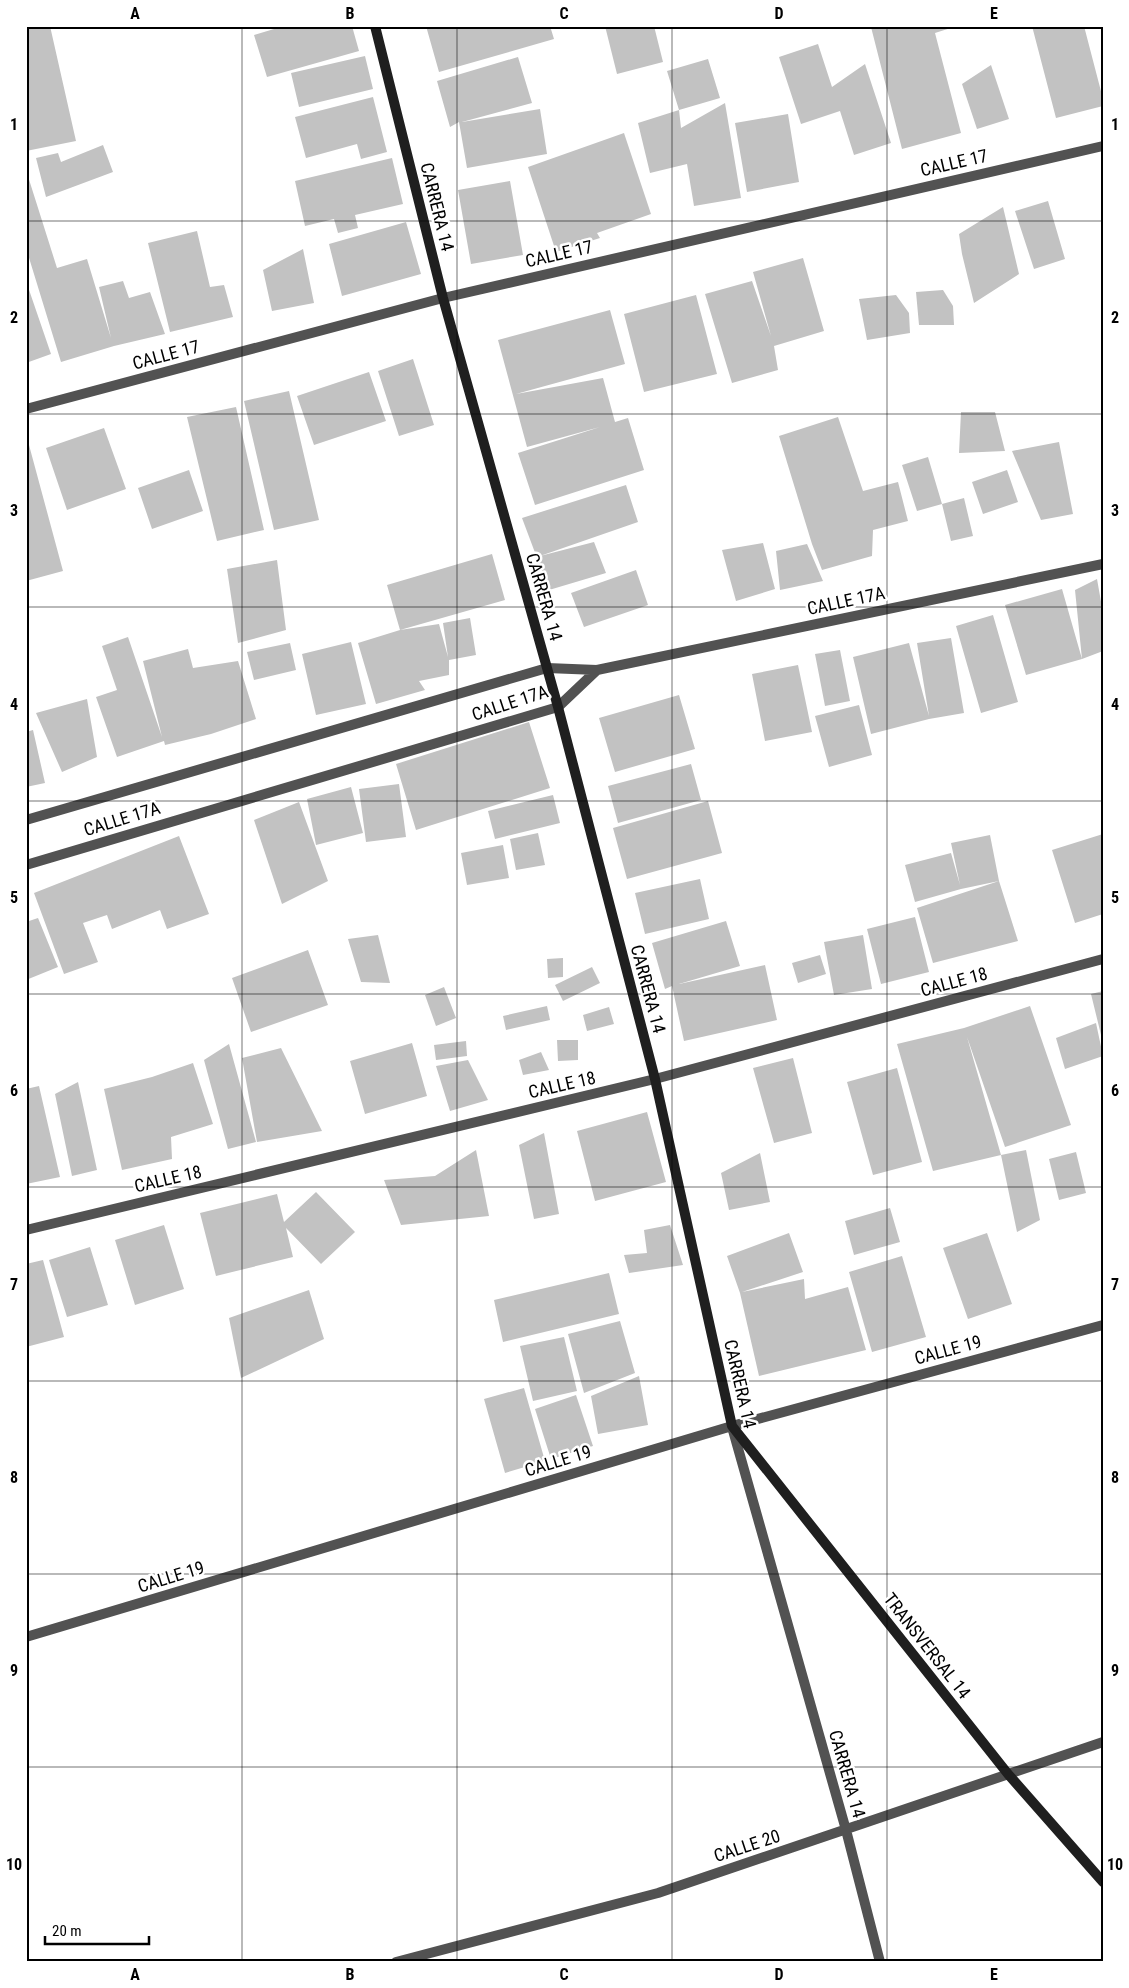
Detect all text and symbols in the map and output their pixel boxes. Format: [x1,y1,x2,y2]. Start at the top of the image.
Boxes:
text: A [130,4,140,23]
text: B [346,4,355,23]
text: C [559,4,569,23]
text: D [774,4,784,23]
text: E [990,4,998,23]
text: 1 [10,115,18,134]
text: 1 [1111,115,1119,134]
street label: CALLE 17 [918,145,990,180]
street label: CARRERA 14 [416,160,459,253]
street label: CALLE 17 [523,236,595,271]
text: 2 [10,308,18,327]
text: 2 [1111,308,1119,327]
street label: CALLE 17 [130,335,202,374]
text: 3 [10,501,18,520]
text: 3 [1111,501,1119,520]
street label: CARRERA 14 [522,550,567,643]
street label: CALLE 17A [805,582,887,619]
street label: CALLE 17A [469,680,551,725]
text: 4 [10,695,18,714]
text: 4 [1111,695,1119,714]
street label: CALLE 17A [81,797,163,840]
text: 5 [10,888,18,907]
text: 5 [1111,888,1119,907]
street label: CARRERA 14 [627,942,670,1035]
street label: CALLE 18 [918,963,990,1001]
street label: CALLE 18 [526,1067,598,1102]
text: 6 [10,1081,18,1100]
text: 6 [1111,1081,1119,1100]
street label: CALLE 18 [132,1161,204,1196]
text: 7 [10,1275,18,1294]
text: 7 [1111,1275,1119,1294]
street label: CALLE 19 [912,1331,984,1369]
street label: CARRERA 14 [720,1337,761,1430]
street label: CALLE 19 [522,1440,594,1481]
text: 8 [10,1468,18,1487]
text: 8 [1111,1468,1119,1487]
street label: CALLE 19 [135,1556,207,1597]
street label: TRANSVERSAL 14 [880,1589,975,1703]
text: 9 [10,1661,18,1680]
text: 9 [1111,1661,1119,1680]
street label: CARRERA 14 [825,1727,870,1820]
street label: CALLE 20 [711,1825,783,1866]
text: 10 [6,1855,22,1874]
text: 10 [1107,1855,1123,1874]
scale bar [45,1913,149,1945]
text: 20 m [52,1922,82,1940]
text: A [130,1965,140,1984]
text: B [346,1965,355,1984]
text: C [559,1965,569,1984]
text: D [774,1965,784,1984]
text: E [990,1965,998,1984]

